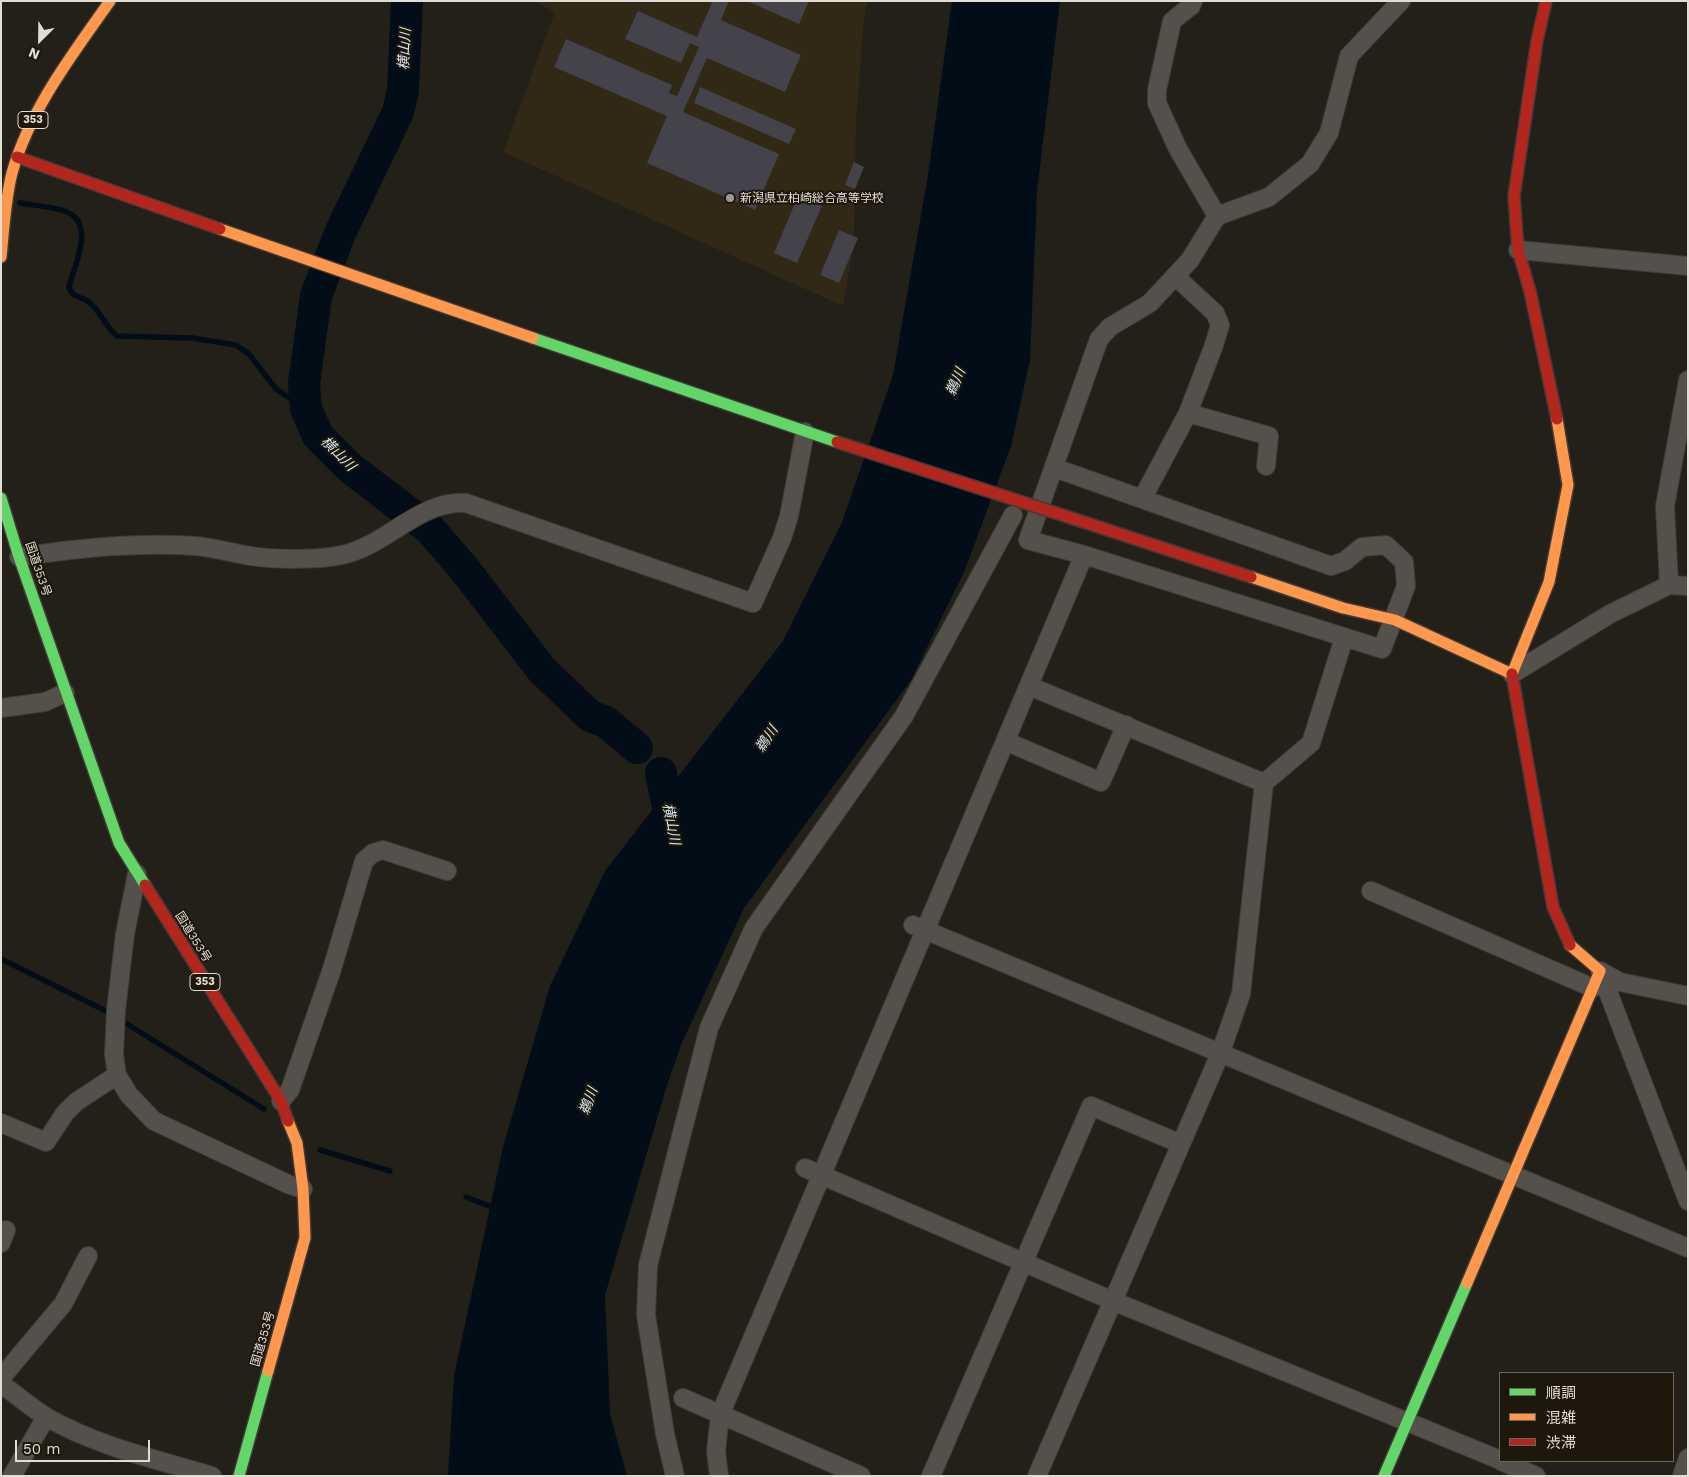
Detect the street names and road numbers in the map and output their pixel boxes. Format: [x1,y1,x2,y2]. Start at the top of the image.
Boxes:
road number: 353 [18,112,48,128]
street label: 国道353号 [22,540,54,598]
street label: 国道353号 [172,909,214,965]
road number: 353 [190,974,220,990]
street label: 国道353号 [248,1310,278,1368]

